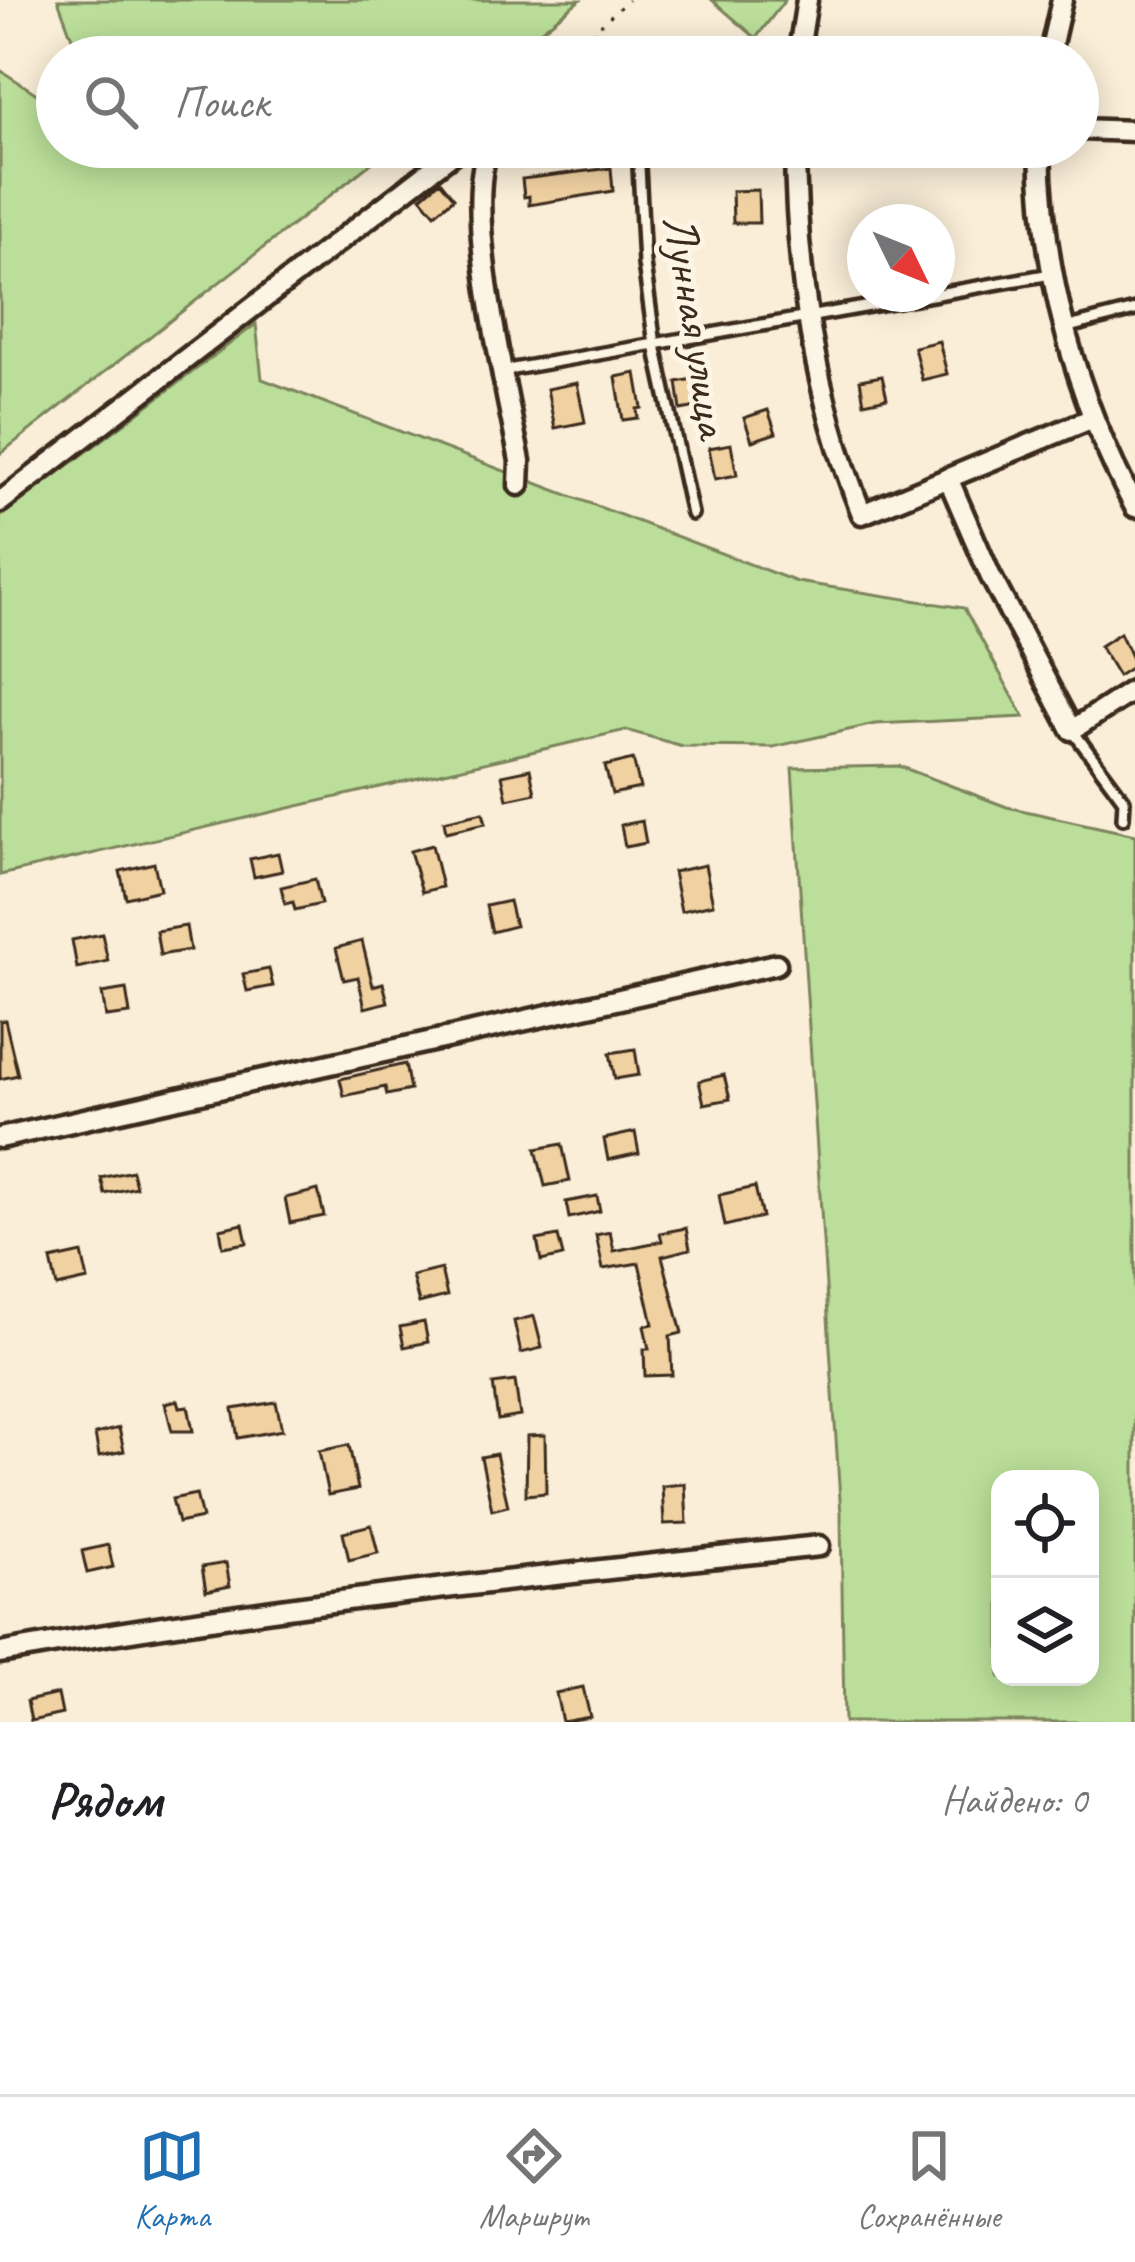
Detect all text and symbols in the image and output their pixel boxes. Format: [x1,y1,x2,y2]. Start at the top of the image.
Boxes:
search box [36,36,1099,168]
icon: search [78,69,144,135]
text: Поиск [174,74,269,131]
north arrow [847,204,955,312]
street label: Лунная улица [650,211,745,446]
map controls [991,1470,1099,1686]
button: locate [991,1470,1099,1578]
button: layers [991,1578,1099,1686]
text: Рядом [48,1768,162,1832]
text: Найдено: 0 [942,1776,1087,1825]
tab: Карта [135,2123,210,2237]
tab: Маршрут [479,2123,588,2237]
tab: Сохранённые [857,2123,1000,2237]

